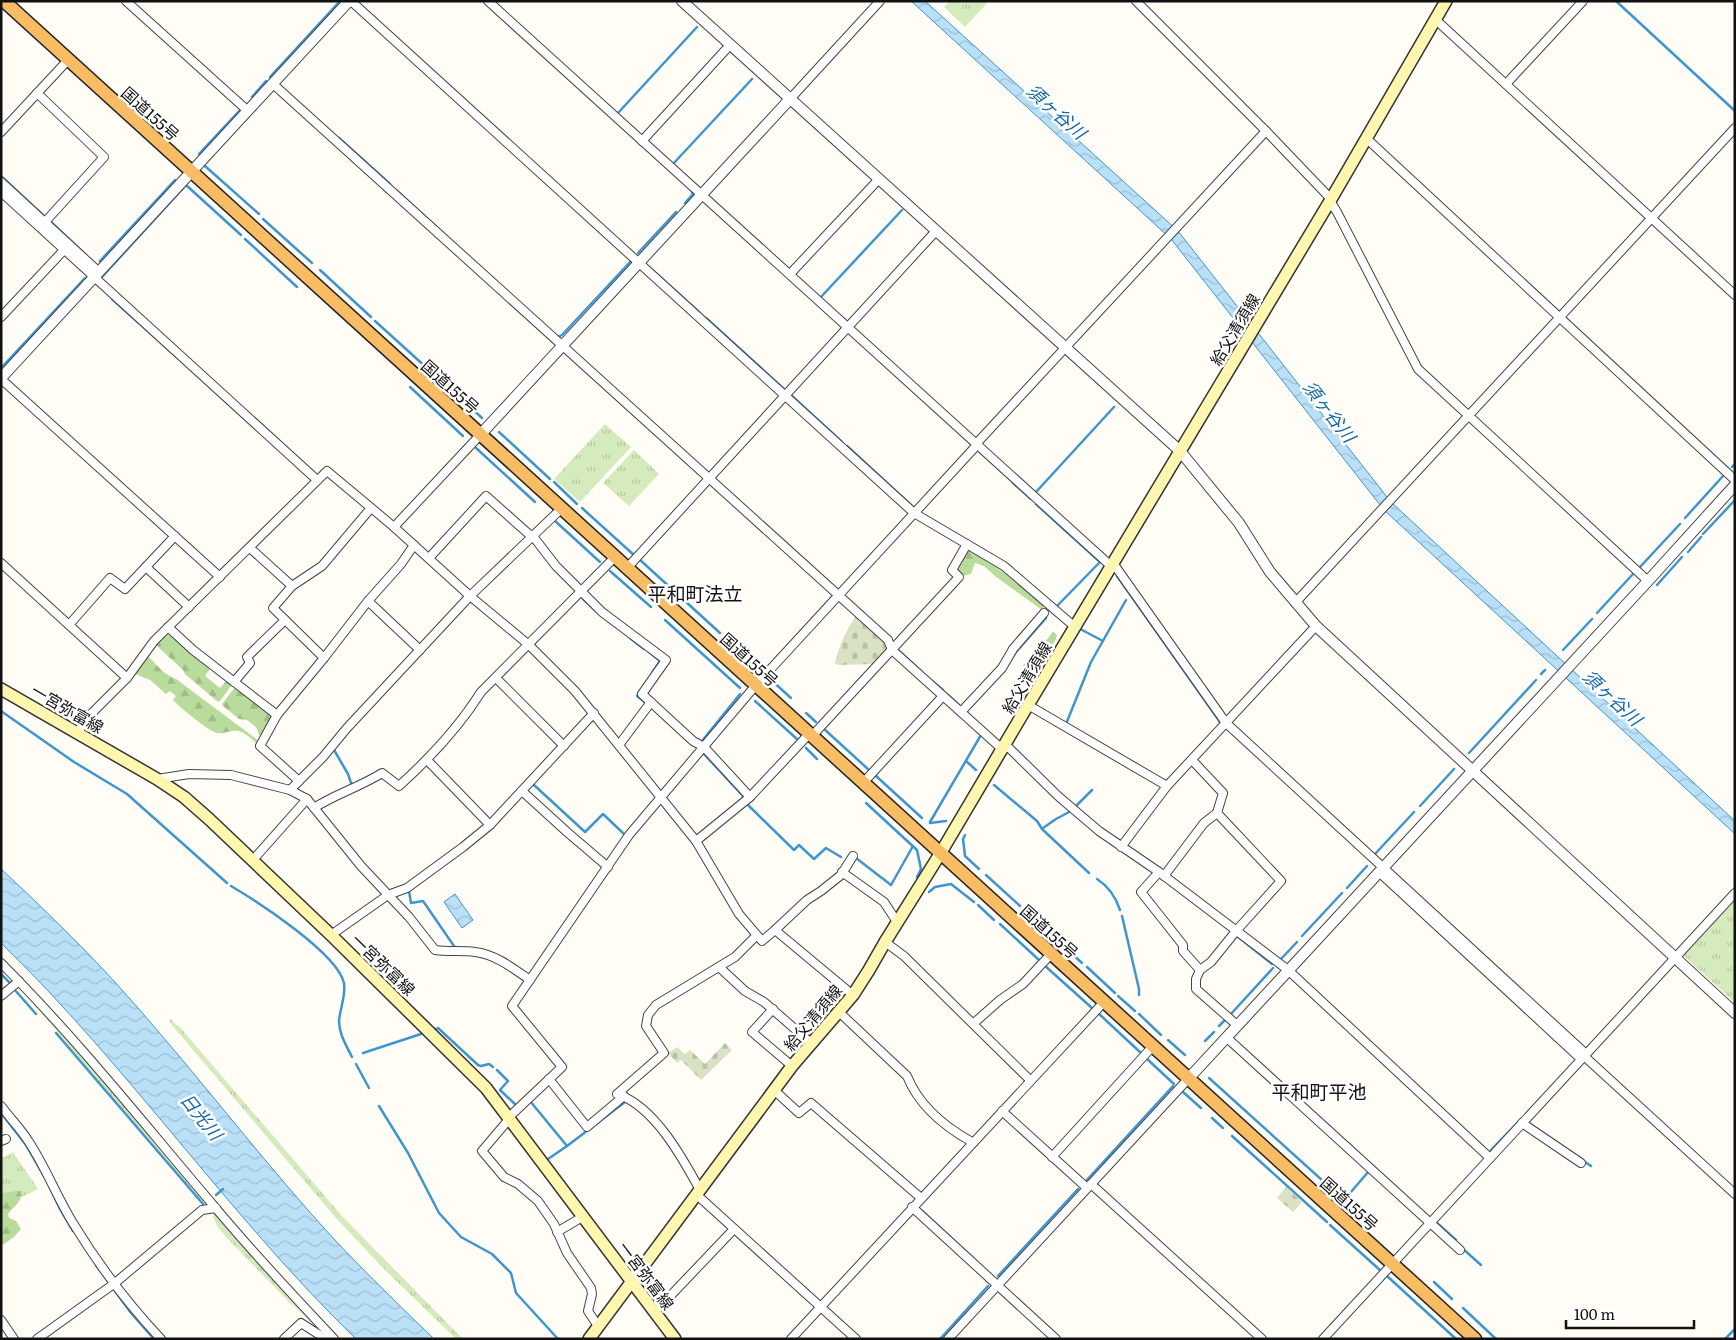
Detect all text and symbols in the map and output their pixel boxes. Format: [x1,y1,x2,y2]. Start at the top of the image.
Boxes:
water label: 須ヶ谷川 [1021,77,1094,146]
street label: 国道155号 [117,80,185,146]
street label: 給父清須線 [1203,289,1265,369]
street label: 国道155号 [417,353,485,419]
water label: 須ヶ谷川 [1297,374,1364,449]
district label: 平和町法立 [647,579,743,607]
street label: 国道155号 [716,626,784,692]
street label: 給父清須線 [995,637,1057,717]
water label: 須ヶ谷川 [1577,663,1650,733]
street label: 一宮弥富線 [27,678,109,738]
street label: 国道155号 [1016,898,1084,964]
street label: 一宮弥富線 [347,928,421,1000]
street label: 給父清須線 [777,979,847,1055]
district label: 平和町平池 [1271,1077,1367,1105]
water label: 日光川 [175,1087,231,1147]
street label: 国道155号 [1316,1170,1384,1236]
street label: 一宮弥富線 [613,1236,681,1314]
scale bar [1566,1298,1694,1330]
text: 100 m [1574,1302,1615,1325]

